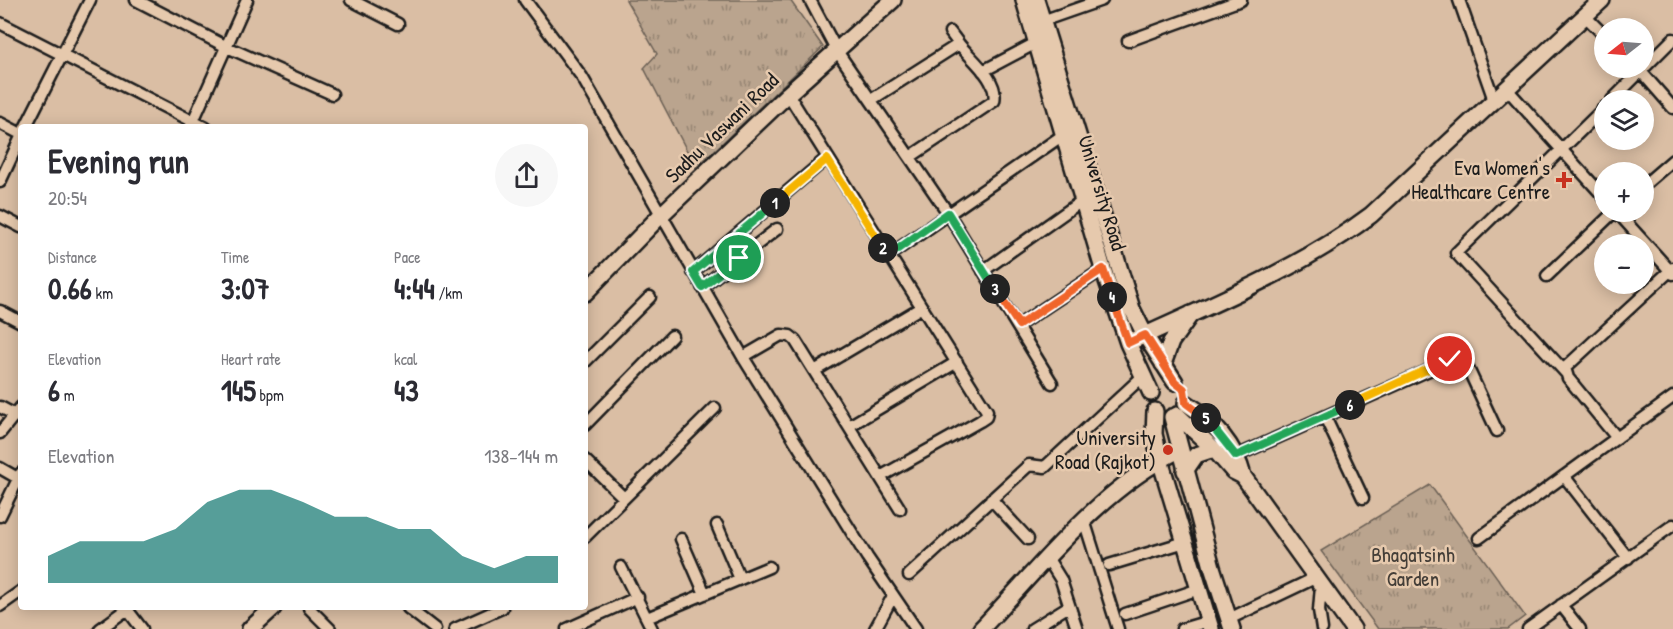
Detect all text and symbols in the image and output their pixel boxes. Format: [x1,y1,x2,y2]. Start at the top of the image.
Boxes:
north arrow [1594,18,1654,78]
map controls [1594,18,1654,294]
street label: Sadhu Vaswani Road [658,66,785,189]
button: layers [1594,90,1654,150]
street label: University Road [1071,132,1134,254]
text: Evening run [48,139,189,183]
button: share [495,144,558,207]
place label: Eva Women's Healthcare Centre [1411,153,1550,206]
button: + [1594,162,1654,222]
marker: Eva Women's Healthcare Centre [1555,171,1573,189]
text: 20:54 [48,184,87,211]
pin: 1 [760,188,790,218]
text: 1 [772,192,778,214]
pin [713,232,764,283]
pin: 2 [868,233,898,263]
button: − [1594,234,1654,294]
text: 2 [879,237,887,259]
icon: arrive [722,241,755,274]
text: Distance [48,246,97,268]
text: Time [221,246,249,268]
text: Pace [394,246,421,268]
text: 0.66 [48,268,92,308]
text: 3:07 [221,268,270,308]
text: 4:44 [394,268,435,308]
pin: 3 [980,274,1010,304]
text: 3 [991,278,999,300]
text: km [92,282,113,304]
text: /km [435,282,463,304]
pin: 4 [1097,282,1127,312]
text: 4 [1109,286,1115,308]
pin [1424,333,1475,384]
icon: check [1433,342,1466,375]
text: Elevation [48,348,101,370]
text: Heart rate [221,348,281,370]
text: kcal [394,348,417,370]
text: 6 [48,370,60,410]
text: 145 [221,370,256,410]
text: 43 [394,370,419,410]
text: m [60,384,75,406]
text: bpm [256,384,284,406]
pin: 6 [1335,390,1365,420]
text: 6 [1347,394,1353,416]
pin: 5 [1191,403,1221,433]
text: 5 [1203,407,1209,429]
place label: University Road (Rajkot) [1055,423,1156,476]
text: Elevation [48,442,114,469]
text: 138–144 m [484,442,558,469]
marker: University Road (Rajkot) [1161,443,1175,457]
park label: Bhagatsinh Garden [1371,540,1455,593]

